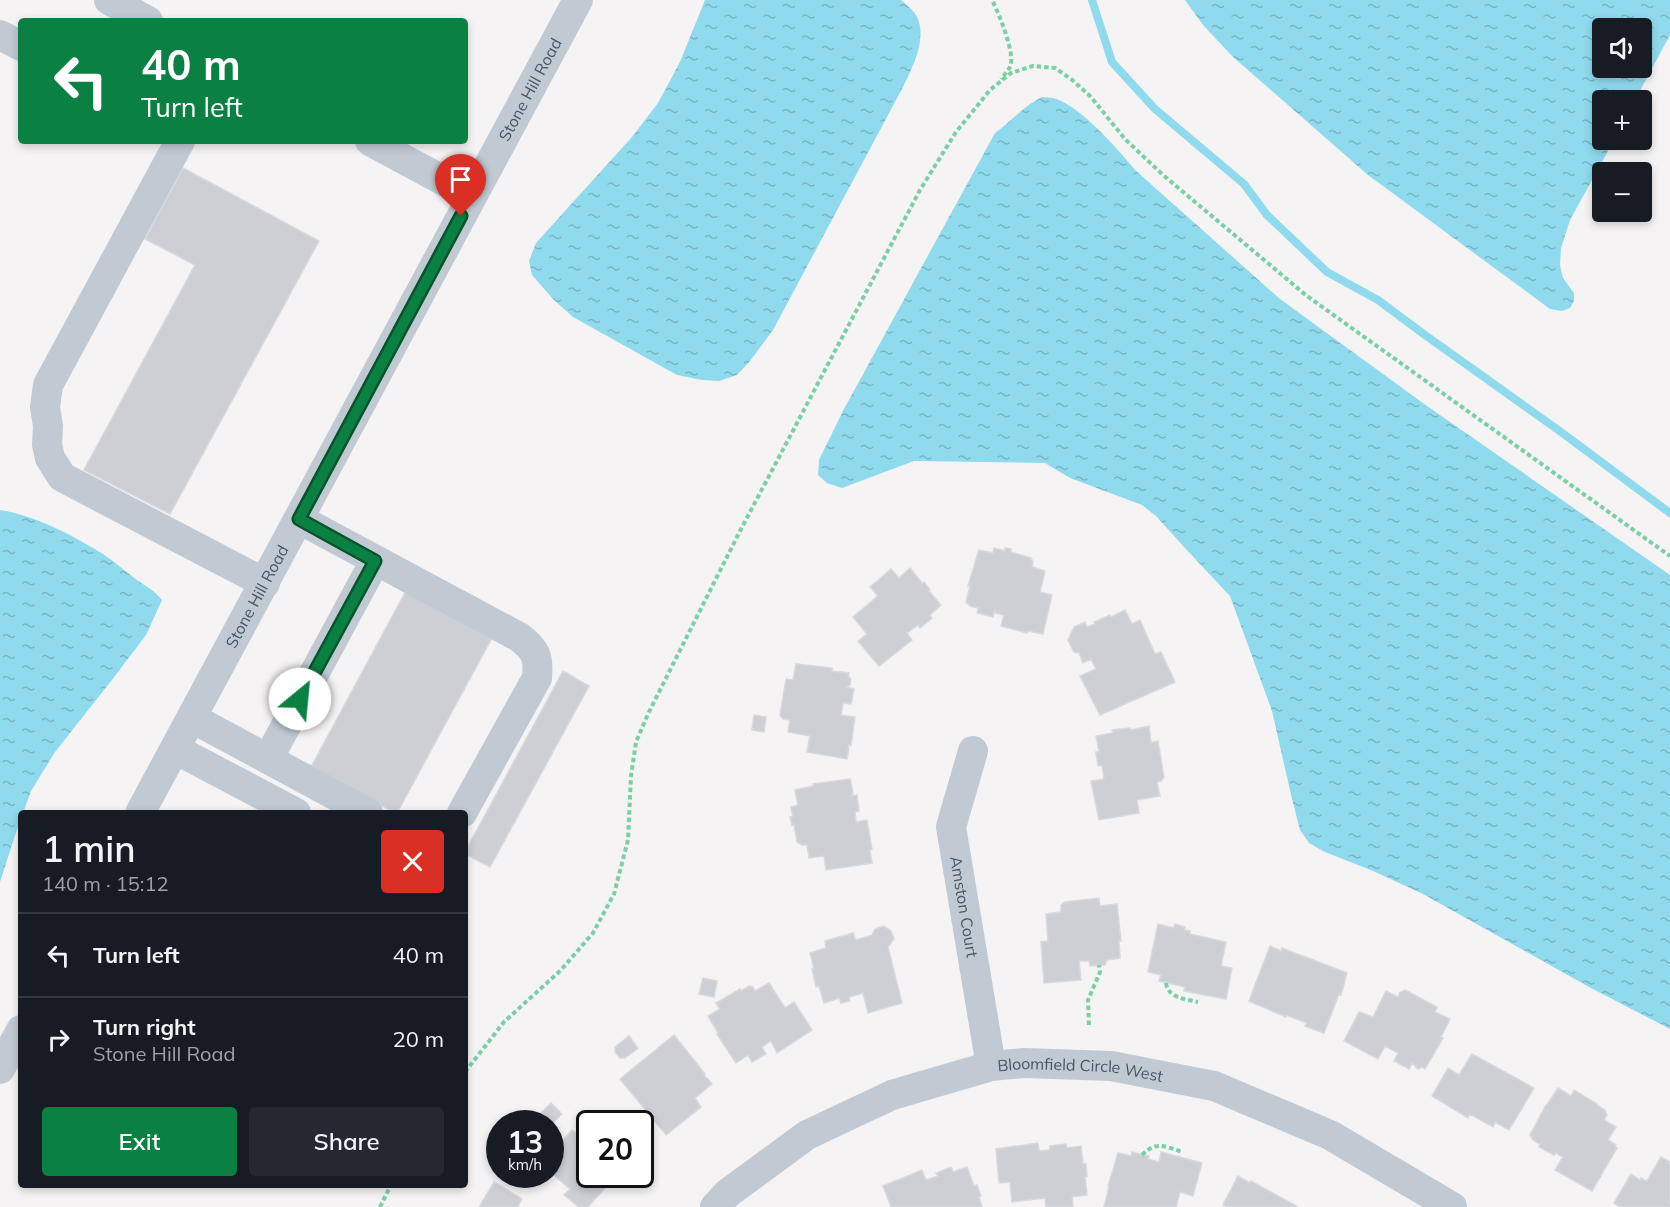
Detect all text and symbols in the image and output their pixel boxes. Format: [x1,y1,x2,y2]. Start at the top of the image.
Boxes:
map controls [1592,18,1652,222]
button: sound [1592,18,1652,78]
street label: Stone Hill Road [494,34,566,144]
text: 40 m [141,38,241,91]
icon: left [42,42,120,120]
text: Turn left [141,90,243,124]
button: + [1592,90,1652,150]
pin [435,154,486,216]
button: − [1592,162,1652,222]
icon: arrive [444,163,477,196]
street label: Stone Hill Road [221,541,293,651]
position arrow [268,667,332,731]
text: 1 min [42,826,136,871]
button: close [381,830,444,893]
street label: Amston Court [946,855,983,959]
text: 140 m · 15:12 [42,871,168,896]
icon: left [42,939,75,972]
text: Turn left [93,941,180,969]
text: 40 m [393,941,444,969]
text: Turn right [93,1013,196,1041]
icon: right [42,1023,75,1056]
text: 20 m [393,1025,444,1053]
text: Stone Hill Road [93,1041,235,1066]
street label: Bloomfield Circle West [996,1053,1165,1086]
button: Exit [42,1107,237,1176]
button: Share [249,1107,444,1176]
speed limit sign: 20 [576,1110,654,1188]
text: 13 [507,1123,543,1161]
text: km/h [508,1155,542,1174]

